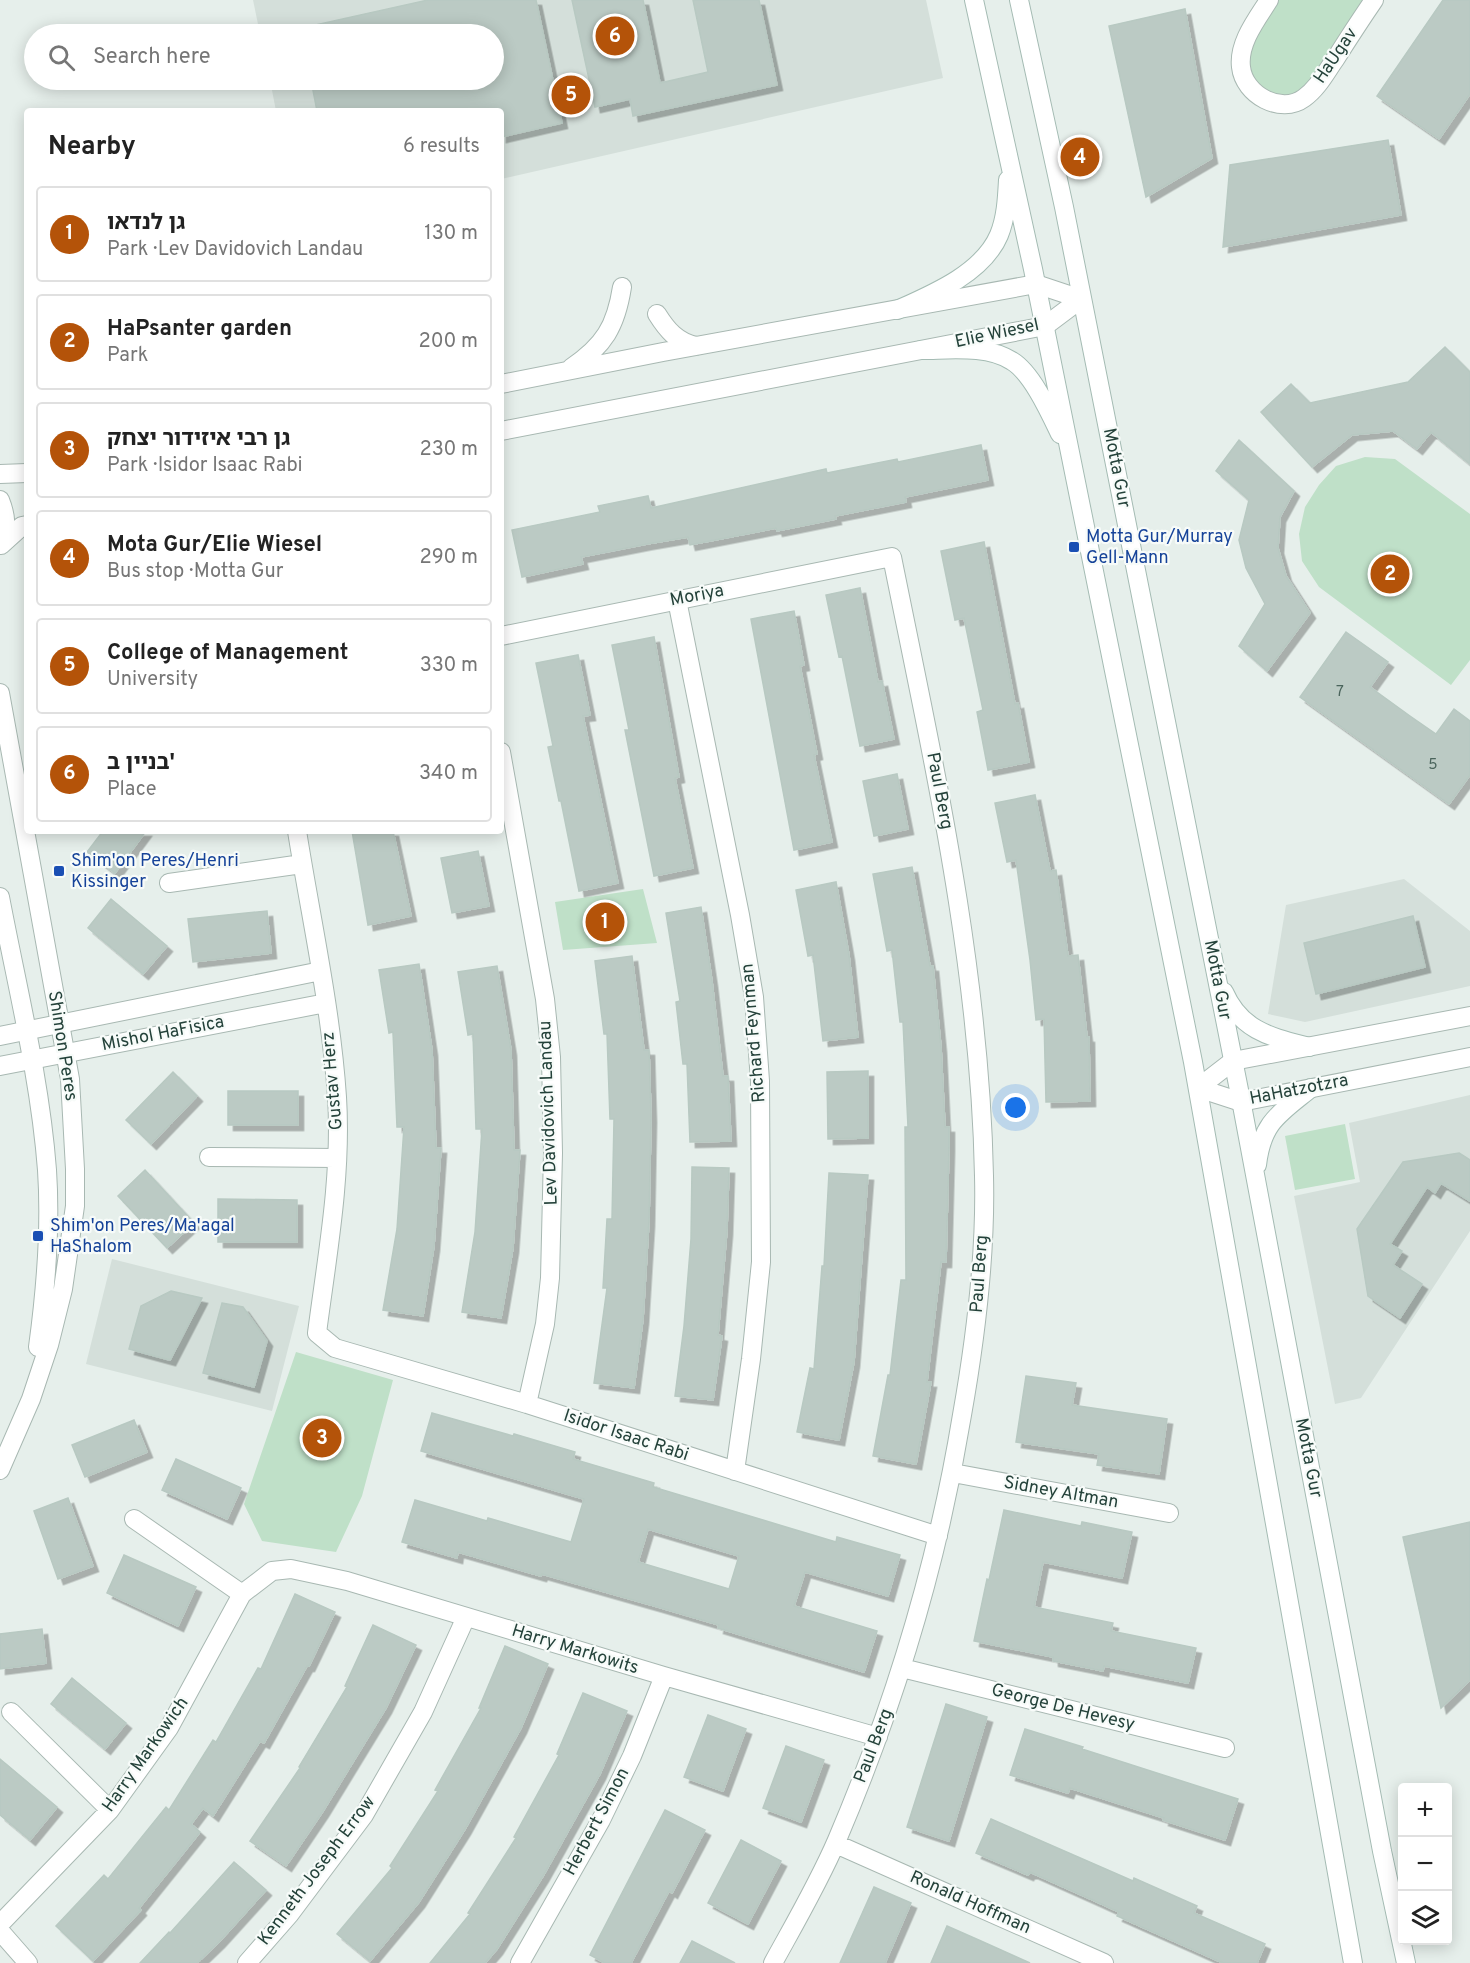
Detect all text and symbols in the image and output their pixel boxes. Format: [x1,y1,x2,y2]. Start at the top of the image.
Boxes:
pin: 6 [596,14,634,58]
search box [24,24,504,90]
street label: HaUgav [1309,24,1363,88]
icon: search [45,41,78,74]
text: Search here [93,44,211,71]
pin: 5 [552,72,590,118]
text: Nearby [48,131,136,164]
text: 6 results [403,134,480,160]
pin: 4 [1060,134,1100,180]
text: גן לנדאו [107,210,185,237]
text: 1 [66,221,74,247]
text: 130 m [424,221,478,247]
text: Park · Lev Davidovich Landau [107,237,363,263]
street label: Elie Wiesel [953,314,1041,354]
text: HaPsanter garden [107,316,292,343]
text: 2 [63,329,76,355]
text: 200 m [419,329,478,355]
text: Park [107,343,148,369]
text: גן רבי איזידור יצחק [107,426,290,453]
street label: Motta Gur [1097,426,1135,510]
text: 3 [64,437,76,463]
text: 230 m [419,437,478,463]
text: Park · Isidor Isaac Rabi [107,453,303,479]
place label: Motta Gur/Murray Gell-Mann [1086,526,1233,570]
text: Mota Gur/Elie Wiesel [107,532,322,559]
marker: Motta Gur/Murray Gell-Mann [1067,540,1081,554]
text: 4 [63,545,76,571]
text: 290 m [420,545,478,571]
pin: 2 [1370,552,1410,596]
text: Bus stop · Motta Gur [107,559,284,585]
street label: Moriya [668,580,726,612]
text: College of Management [107,640,348,667]
text: 5 [63,653,76,679]
text: 330 m [420,653,478,679]
text: University [107,667,198,693]
house number: 7 [1336,683,1344,702]
text: בניין ב' [107,750,175,777]
street label: Paul Berg [920,750,958,832]
house number: 5 [1428,756,1438,775]
text: 6 [63,761,76,787]
text: 340 m [419,761,478,787]
text: Place [107,777,157,803]
place label: Shim'on Peres/Henri Kissinger [71,850,239,894]
marker: Shim'on Peres/Henri Kissinger [52,864,66,878]
pin: 1 [586,900,624,944]
street label: Motta Gur [1198,938,1236,1022]
street label: Richard Feynman [736,962,772,1104]
street label: Shimon Peres [42,989,82,1103]
street label: Mishol HaFisica [100,1011,226,1057]
street label: Lev Davidovich Landau [534,1020,564,1206]
street label: Gustav Herz [317,1031,349,1131]
street label: HaHatzotzra [1248,1069,1350,1111]
your location [1001,1093,1030,1122]
place label: Shim'on Peres/Ma'agal HaShalom [50,1215,235,1259]
marker: Shim'on Peres/Ma'agal HaShalom [31,1229,45,1243]
street label: Paul Berg [966,1234,994,1314]
street label: Isidor Isaac Rabi [560,1405,692,1467]
pin: 3 [302,1416,342,1460]
street label: Motta Gur [1289,1416,1327,1500]
street label: Sidney Altman [1002,1472,1120,1514]
street label: Harry Markowits [509,1620,641,1680]
street label: George De Hevesy [989,1679,1137,1737]
street label: Harry Markowich [98,1693,194,1817]
street label: Paul Berg [849,1705,899,1787]
street label: Herbert Simon [559,1764,635,1880]
map controls [1398,1783,1452,1945]
button: + [1398,1783,1452,1837]
street label: Kenneth Joseph Errow [253,1791,381,1950]
button: − [1398,1837,1452,1891]
street label: Ronald Hoffman [906,1866,1034,1940]
button: layers [1398,1891,1452,1945]

